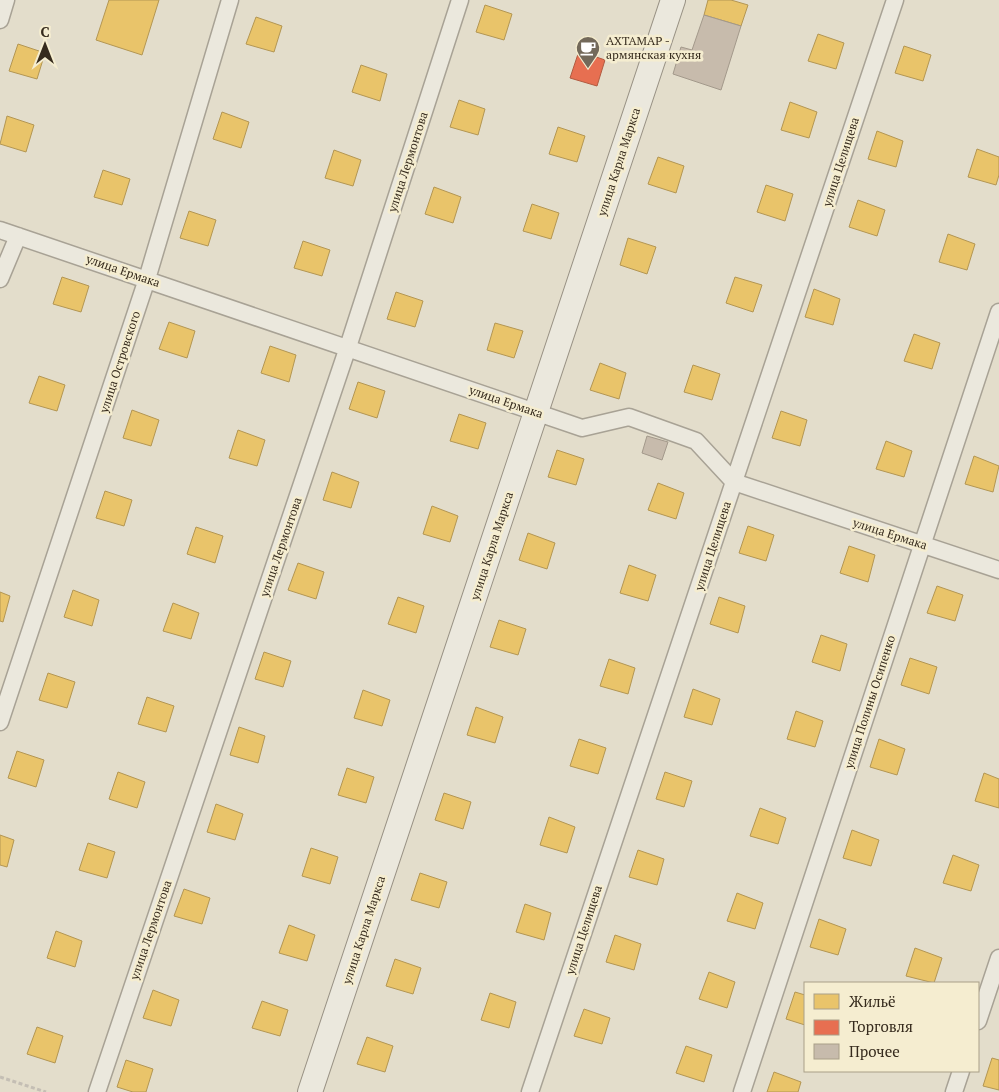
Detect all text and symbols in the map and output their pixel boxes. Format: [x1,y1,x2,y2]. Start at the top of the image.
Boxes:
north arrow [20,20,70,70]
text: С [40,22,50,41]
place label: АХТАМАР - армянская кухня [606,33,701,62]
cafe icon: АХТАМАР - армянская кухня [575,35,601,69]
street label: улица Карла Маркса [594,106,643,219]
street label: улица Лермонтова [384,110,431,215]
street label: улица Целищева [819,115,862,209]
street label: улица Ермака [83,251,162,290]
street label: улица Островского [96,309,143,416]
street label: улица Ермака [466,382,545,421]
street label: улица Карла Маркса [467,490,516,603]
street label: улица Лермонтова [256,495,305,600]
street label: улица Целищева [691,499,734,593]
street label: улица Ермака [850,514,929,553]
street label: улица Полины Осипенко [841,633,898,771]
street label: улица Карла Маркса [339,874,388,987]
street label: улица Лермонтова [126,878,175,983]
street label: улица Целищева [562,883,605,977]
legend [804,982,979,1072]
text: Жильё [849,991,896,1011]
text: Торговля [849,1016,913,1036]
text: Прочее [849,1041,900,1061]

